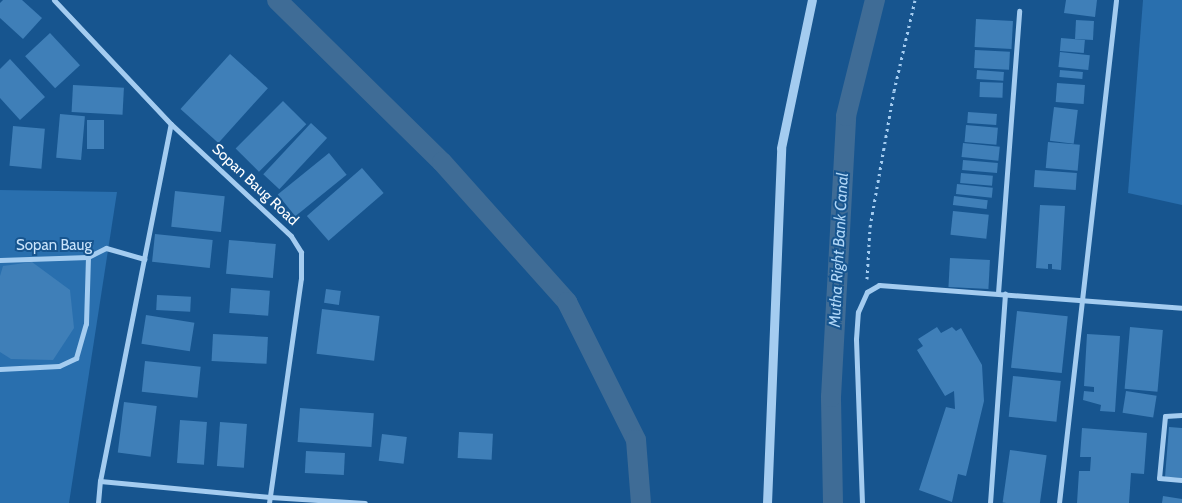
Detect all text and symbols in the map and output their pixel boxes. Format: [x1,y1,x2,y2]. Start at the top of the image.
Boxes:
street label: Sopan Baug Road [208,140,302,230]
water label: Mutha Right Bank Canal [825,172,853,328]
park label: Sopan Baug [16,237,92,255]

